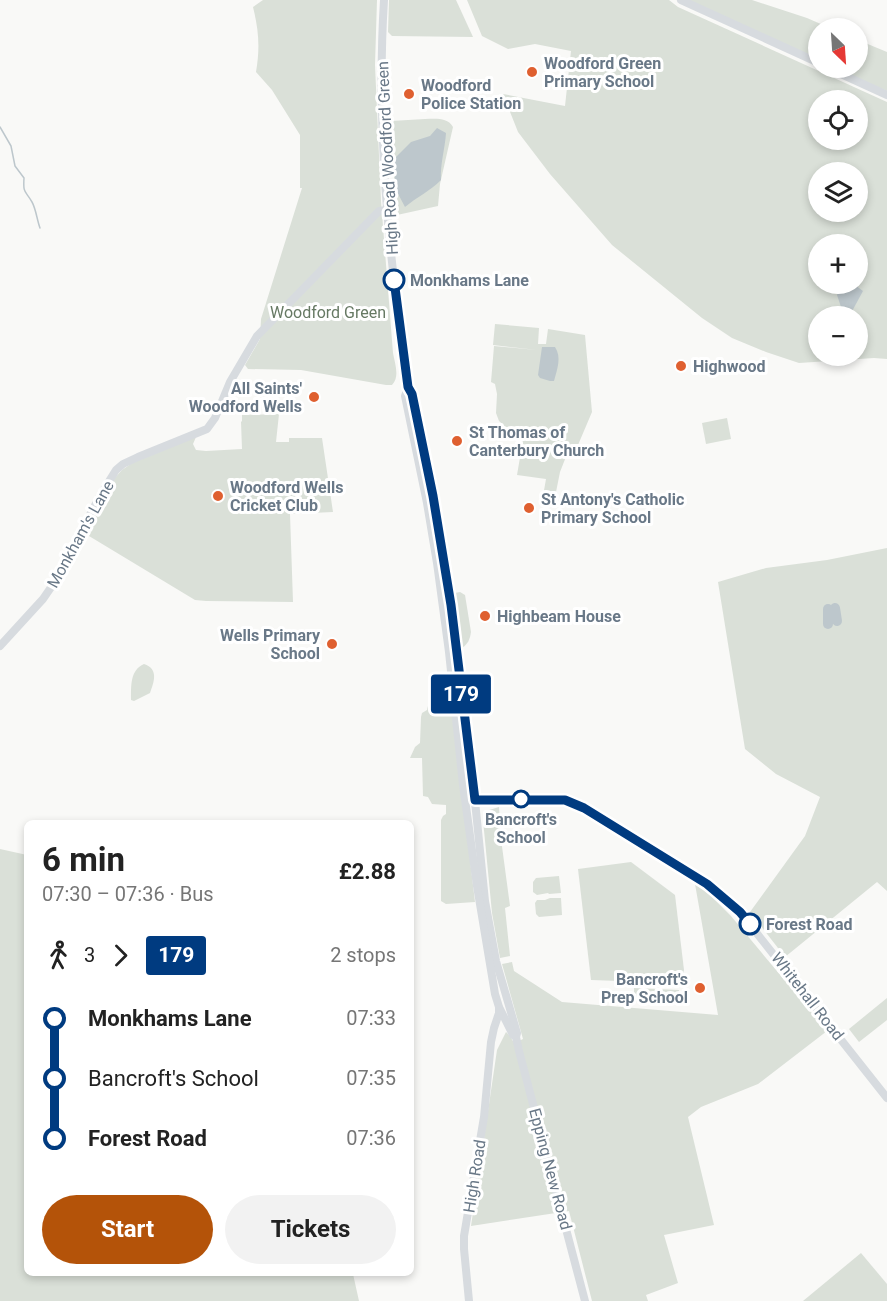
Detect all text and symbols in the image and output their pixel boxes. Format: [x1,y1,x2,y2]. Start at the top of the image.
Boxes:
north arrow [808,18,868,78]
map controls [808,18,868,366]
place label: Woodford Green Primary School [544,54,661,91]
street label: High Road Woodford Green [373,61,402,255]
marker: Woodford Green Primary School [525,65,539,79]
place label: Woodford Police Station [421,76,521,113]
marker: Woodford Police Station [402,87,416,101]
button: locate [808,90,868,150]
button: layers [808,162,868,222]
button: + [808,234,868,294]
marker: Monkhams Lane [383,269,405,291]
place label: Monkhams Lane [410,271,529,290]
park label: Woodford Green [270,303,386,322]
button: − [808,306,868,366]
place label: Highwood [693,357,765,376]
marker: Highwood [674,359,688,373]
place label: All Saints' Woodford Wells [189,379,302,416]
marker: All Saints' Woodford Wells [307,390,321,404]
place label: St Thomas of Canterbury Church [469,423,604,460]
marker: St Thomas of Canterbury Church [450,434,464,448]
street label: Monkham's Lane [43,477,118,591]
place label: Woodford Wells Cricket Club [230,478,343,515]
marker: Woodford Wells Cricket Club [211,489,225,503]
place label: St Antony's Catholic Primary School [541,490,684,527]
marker: St Antony's Catholic Primary School [522,501,536,515]
place label: Highbeam House [497,607,621,626]
marker: Highbeam House [478,609,492,623]
place label: Wells Primary School [220,626,321,663]
marker: Wells Primary School [325,637,339,651]
line badge: 179 [426,674,496,714]
text: 179 [443,682,479,706]
marker: Bancroft's School [512,790,530,808]
place label: Bancroft's School [485,810,557,847]
text: 6 min [42,840,125,879]
text: £2.88 [339,859,396,884]
text: 07:30 – 07:36 · Bus [42,882,214,906]
marker: Forest Road [739,913,761,935]
place label: Forest Road [766,915,852,934]
icon: walk [42,939,75,972]
icon: forward [104,939,137,972]
text: 3 [84,943,95,967]
text: 179 [158,943,194,967]
text: 2 stops [330,943,396,967]
street label: Whitehall Road [767,948,848,1044]
place label: Bancroft's Prep School [601,970,688,1007]
marker: Bancroft's Prep School [693,981,707,995]
text: Monkhams Lane [88,1006,252,1031]
text: 07:33 [346,1006,396,1030]
text: Bancroft's School [88,1066,259,1091]
text: 07:35 [346,1066,396,1090]
street label: Epping New Road [525,1106,576,1232]
text: Forest Road [88,1126,207,1151]
text: 07:36 [346,1126,396,1150]
street label: High Road [459,1138,490,1214]
button: Start [42,1195,213,1264]
button: Tickets [225,1195,396,1264]

